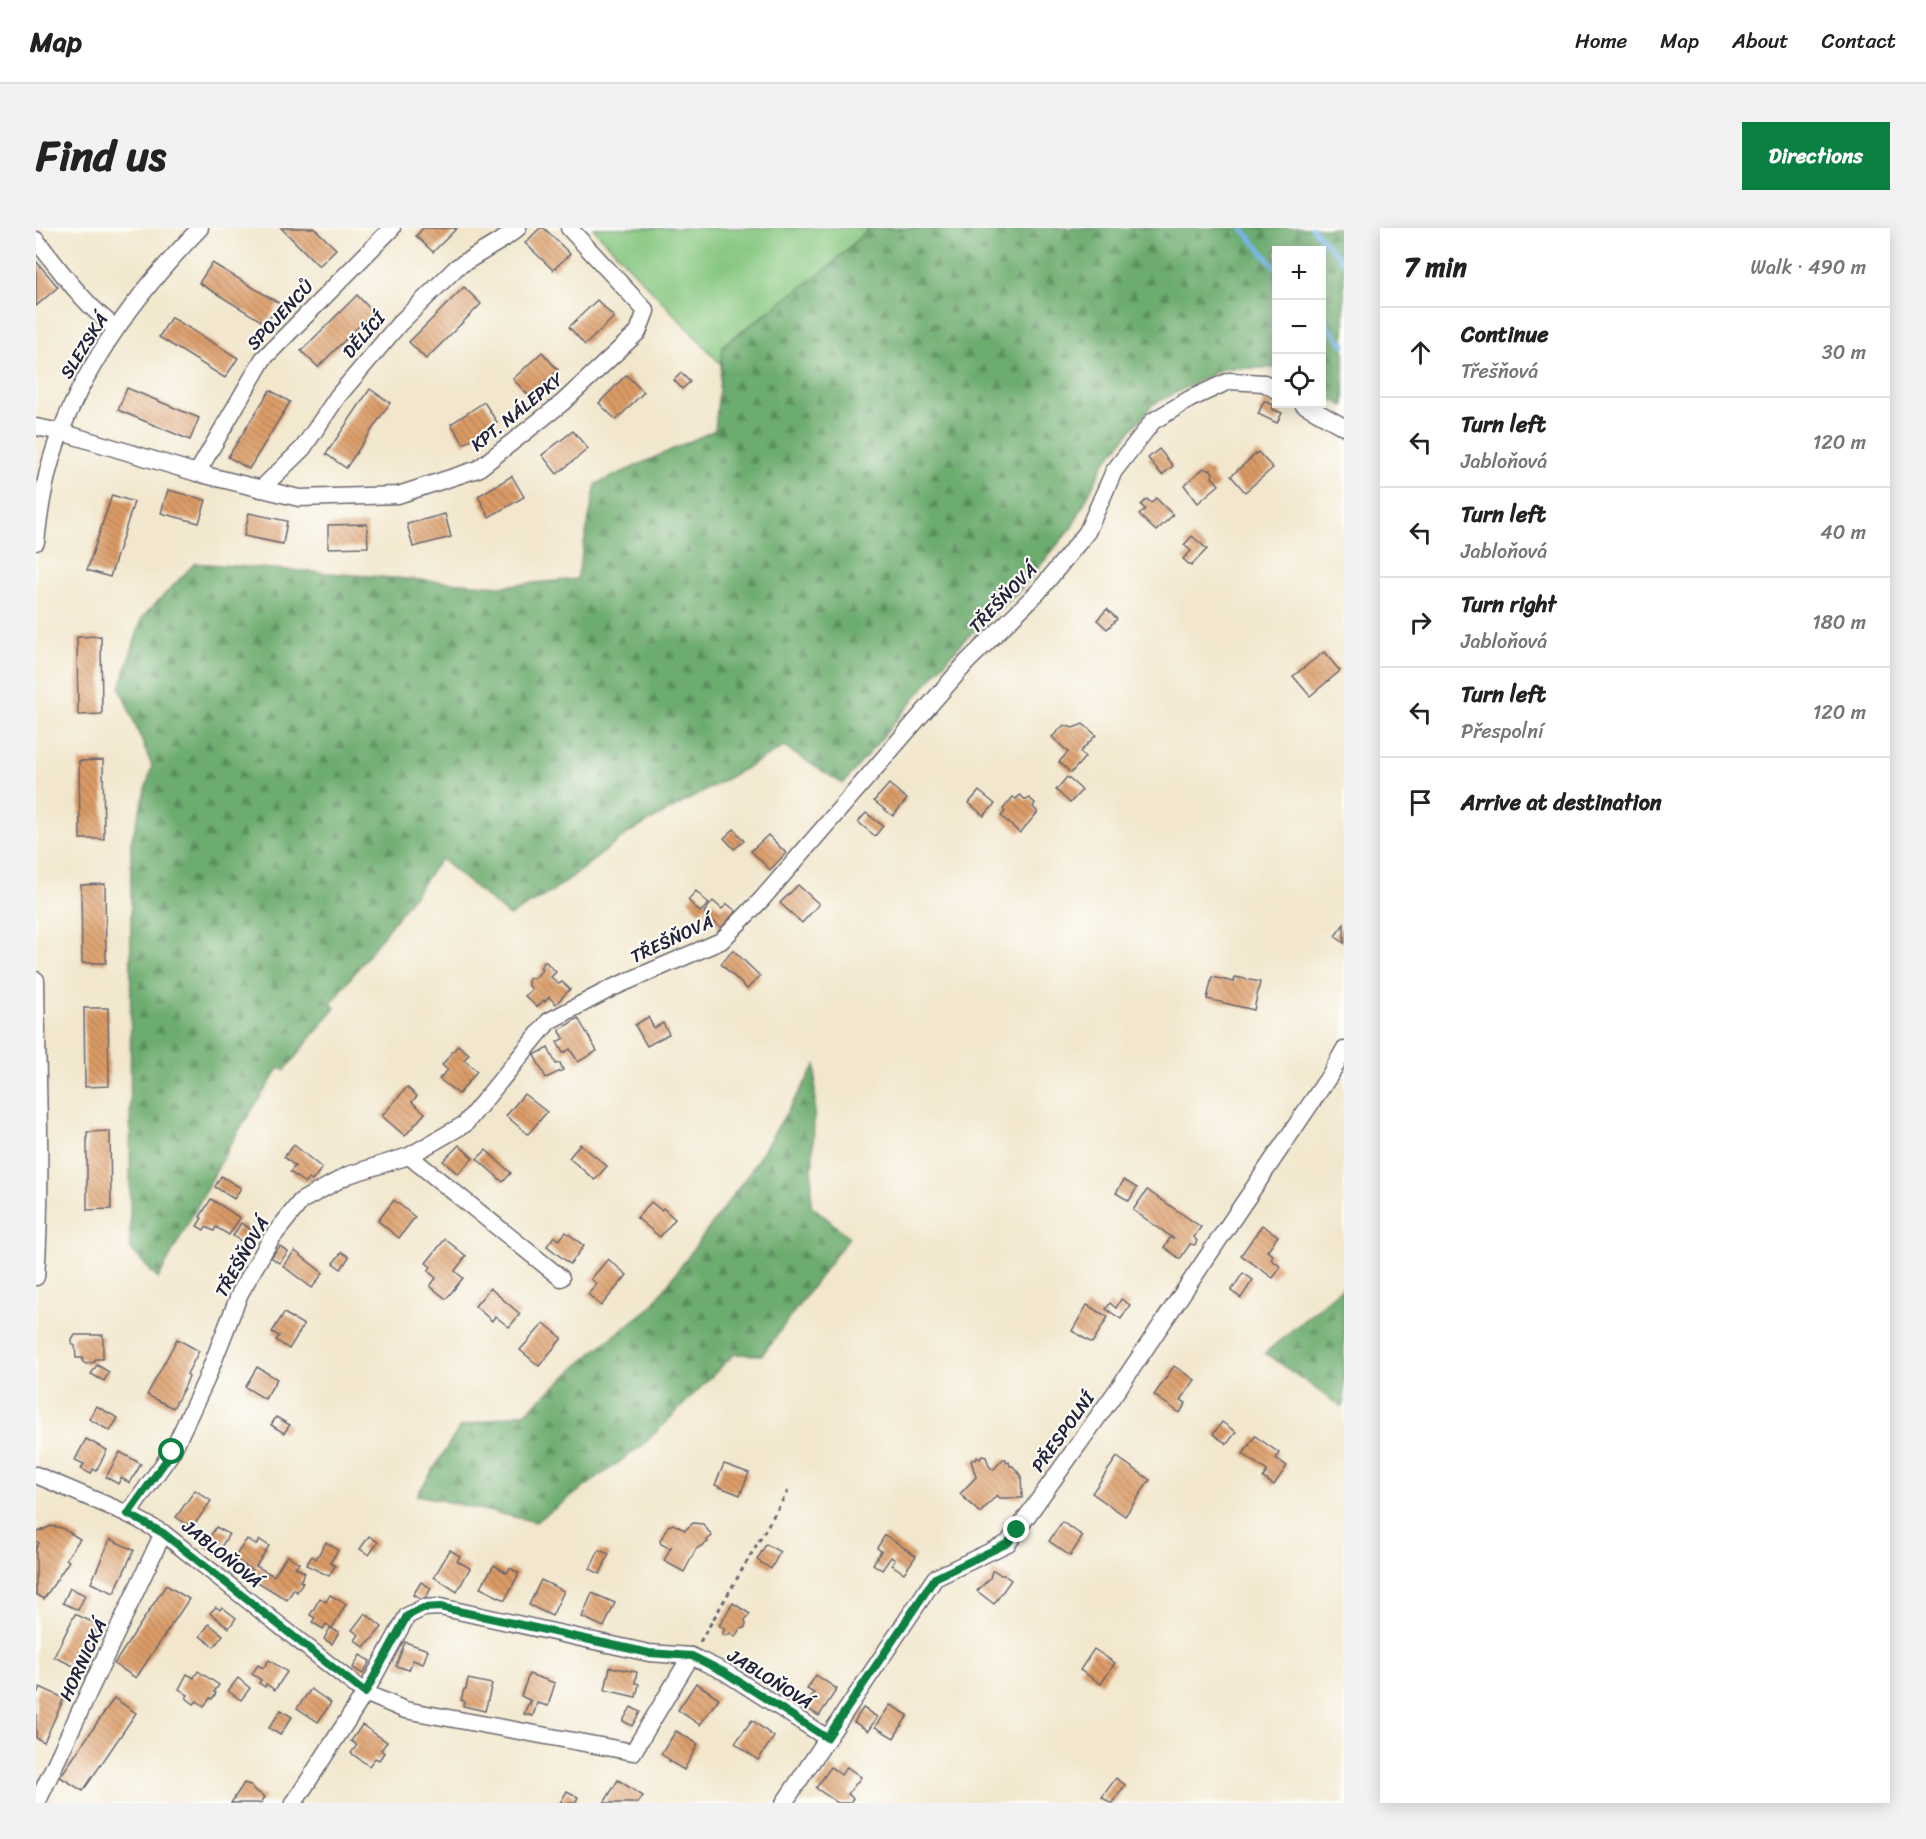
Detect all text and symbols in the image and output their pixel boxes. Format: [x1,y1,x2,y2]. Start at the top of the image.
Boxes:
text: Map [30,17,82,66]
text: Home [1575,22,1627,60]
text: Map [1660,22,1699,60]
text: About [1732,22,1789,60]
text: Contact [1822,22,1896,60]
text: Find us [36,119,166,193]
button: Directions [1742,122,1890,190]
text: 7 min [1404,244,1467,290]
map controls [1272,246,1326,408]
button: + [1272,246,1326,300]
text: Walk · 490 m [1750,250,1866,285]
street label: SPOJENCŮ [238,271,322,358]
button: − [1272,300,1326,354]
street label: DĚLÍCÍ [334,303,395,366]
street label: SLEZSKÁ [51,305,118,385]
text: Continue [1461,315,1549,354]
text: 30 m [1822,335,1866,370]
icon: ahead [1404,336,1437,369]
button: locate [1272,354,1326,408]
text: Třešňová [1461,354,1538,389]
street label: KPT. NÁLEPKY [463,364,572,460]
text: Turn left [1461,405,1546,444]
text: 120 m [1813,425,1866,460]
icon: left [1404,426,1437,459]
text: Jabloňová [1461,444,1547,479]
text: Turn left [1461,495,1546,534]
text: 40 m [1820,515,1866,550]
icon: left [1404,516,1437,549]
text: Jabloňová [1461,534,1547,569]
street label: TŘEŠŇOVÁ [961,553,1047,641]
text: Turn right [1461,585,1556,624]
text: 180 m [1812,605,1866,640]
icon: right [1404,606,1437,639]
text: Jabloňová [1461,624,1547,659]
text: Turn left [1461,675,1546,714]
text: 120 m [1813,695,1866,730]
icon: left [1404,696,1437,729]
text: Přespolní [1461,714,1544,749]
text: Arrive at destination [1461,783,1662,822]
icon: arrive [1404,786,1437,819]
street label: TŘEŠŇOVÁ [625,905,721,972]
street label: TŘEŠŇOVÁ [206,1209,279,1303]
street label: PŘESPOLNÍ [1023,1383,1104,1479]
route start [158,1438,184,1464]
street label: JABLOŇOVÁ [174,1511,271,1598]
route end [1003,1516,1029,1542]
street label: HORNICKÁ [50,1612,117,1706]
street label: JABLOŇOVÁ [720,1640,821,1719]

